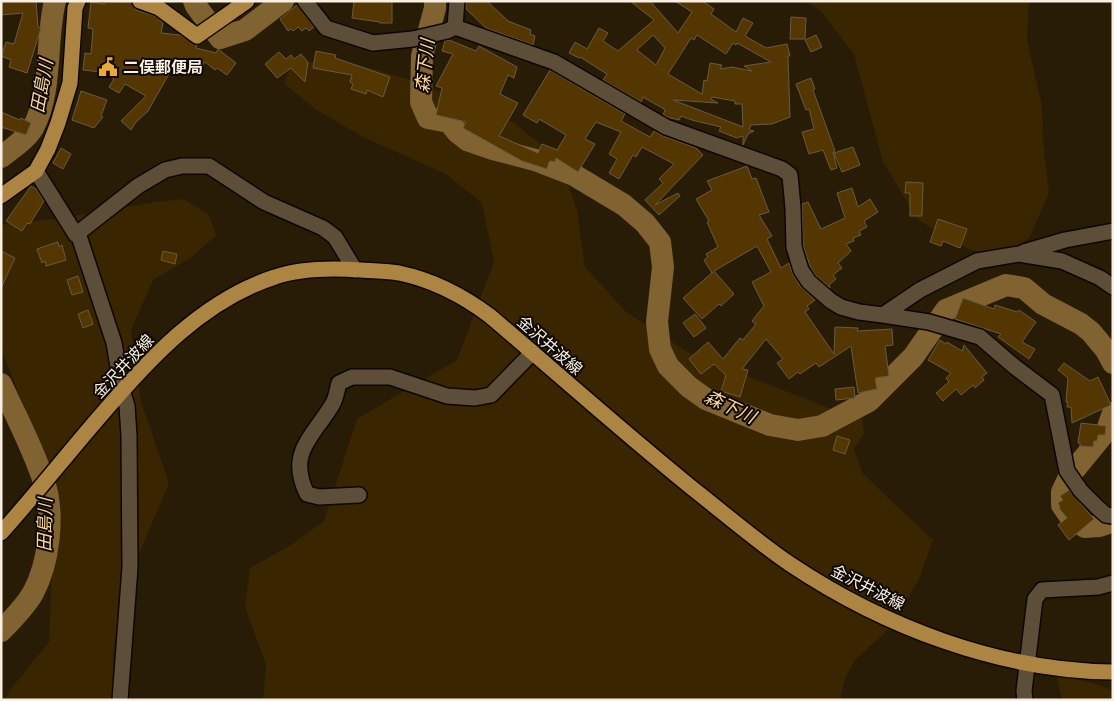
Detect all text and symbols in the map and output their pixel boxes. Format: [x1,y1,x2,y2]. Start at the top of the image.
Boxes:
water label: 森下川 [409,36,440,94]
water label: 田島川 [25,55,59,115]
public building icon: 二俣郵便局 [97,56,119,78]
place label: 二俣郵便局 [123,56,203,78]
street label: 金沢井波線 [513,310,587,380]
street label: 金沢井波線 [88,329,158,403]
water label: 森下川 [700,384,762,430]
water label: 田島川 [32,496,58,552]
street label: 金沢井波線 [827,559,909,615]

